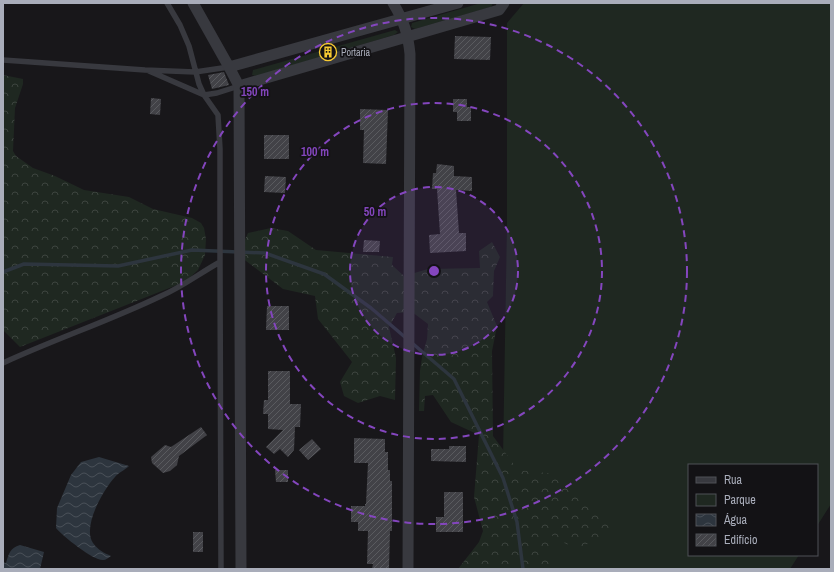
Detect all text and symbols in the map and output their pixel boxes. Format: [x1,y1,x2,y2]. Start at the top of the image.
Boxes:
building icon: Portaria [318,42,338,62]
place label: Portaria [341,46,371,59]
text: 150 m [241,84,269,100]
text: 100 m [301,144,329,160]
text: 50 m [364,204,386,220]
centre of rings [427,264,441,278]
legend [688,464,818,556]
text: Rua [724,472,743,488]
text: Parque [724,492,756,508]
text: Água [723,512,748,528]
text: Edifício [724,532,757,548]

